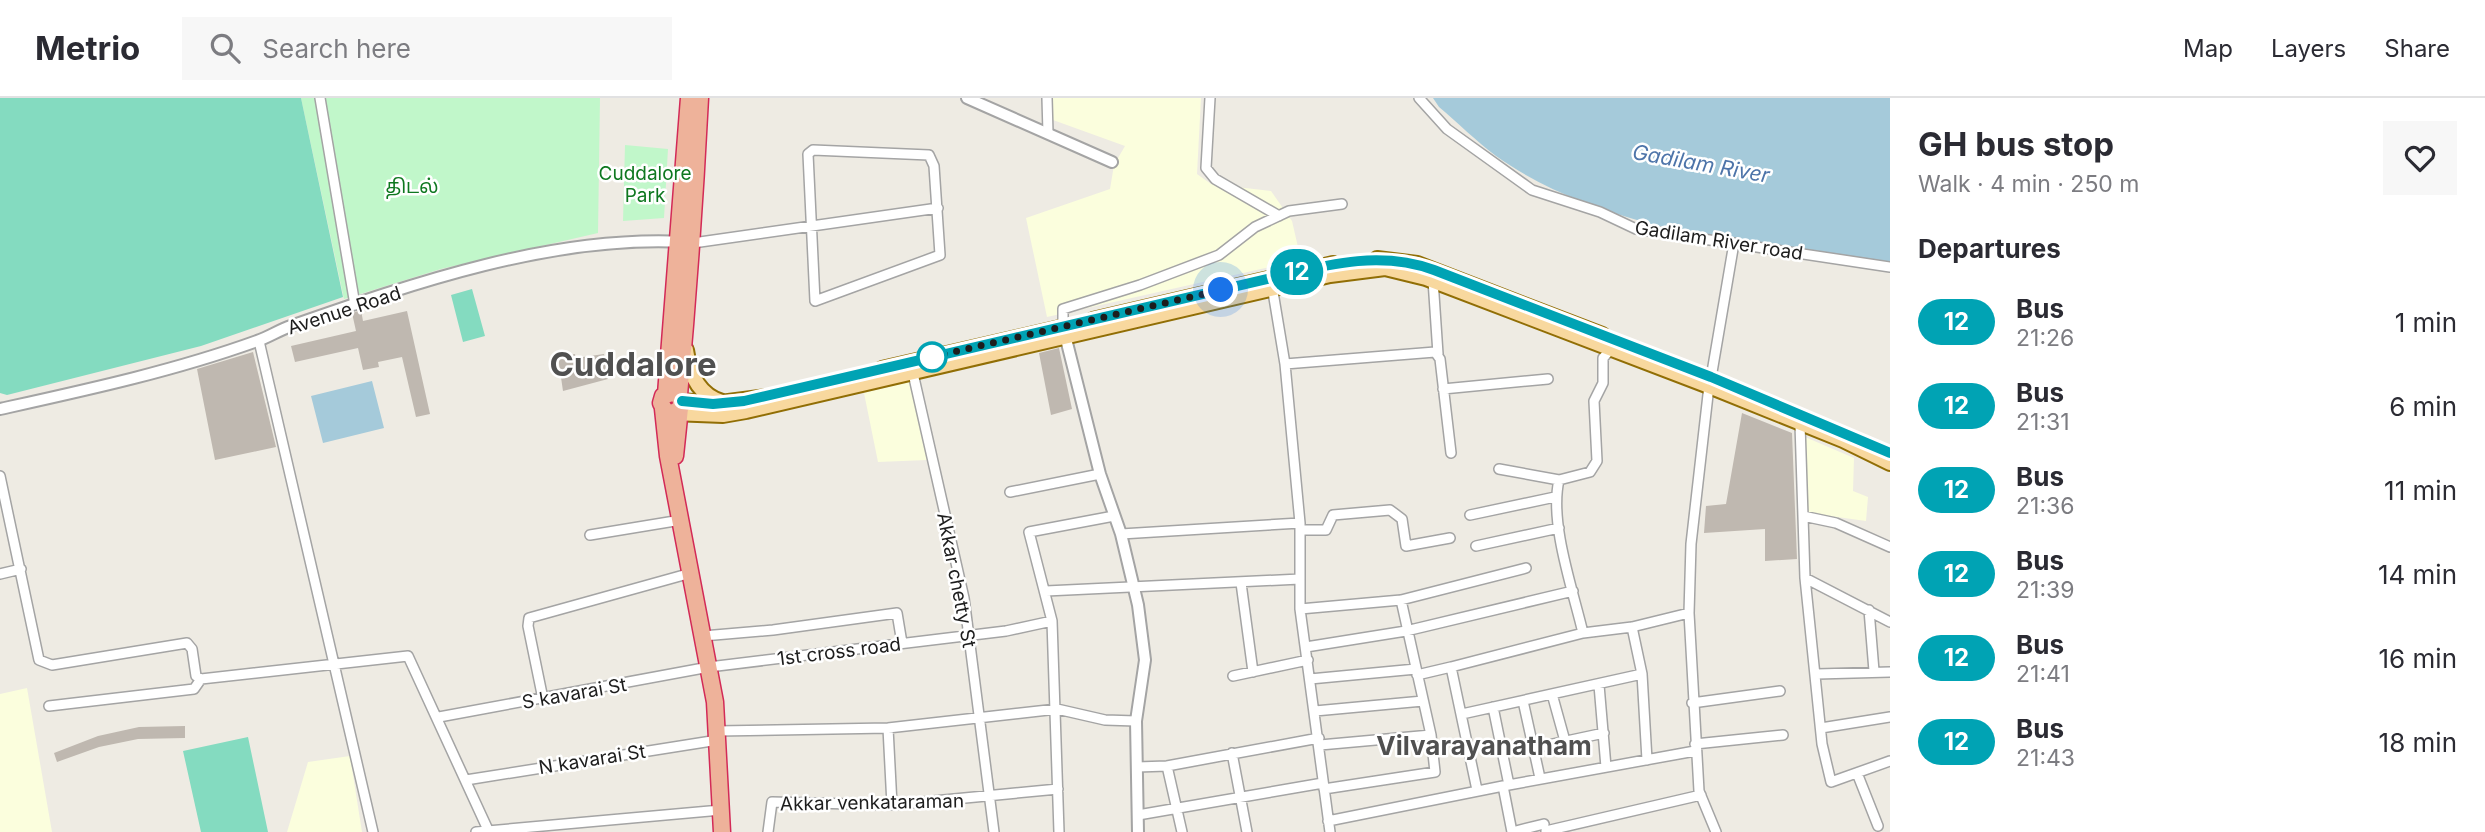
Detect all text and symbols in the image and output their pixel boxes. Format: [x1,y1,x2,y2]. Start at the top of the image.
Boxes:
search box [182,17,672,80]
text: Metrio [35,28,140,68]
icon: search [206,29,244,67]
text: Search here [262,33,411,64]
text: Map [2183,34,2233,63]
text: Layers [2271,34,2346,63]
text: Share [2384,34,2450,63]
button: heart [2383,121,2457,195]
text: GH bus stop [1918,124,2114,164]
water label: Gadilam River [1631,139,1773,188]
park label: Cuddalore Park [599,162,691,207]
text: Walk · 4 min · 250 m [1918,170,2140,198]
park label: திடல் [385,175,439,199]
street label: Gadilam River road [1633,216,1805,265]
text: Departures [1918,233,2061,264]
line badge: 12 [1266,249,1328,295]
text: 12 [1284,257,1310,286]
your location [1203,272,1238,307]
street label: Avenue Road [285,281,404,340]
text: Bus [2016,293,2064,324]
text: 12 [1944,307,1969,336]
text: 1 min [2395,307,2457,338]
text: 21:26 [2016,324,2074,352]
unlabelled marker [917,342,947,372]
district label: Cuddalore [549,344,717,384]
text: Bus [2016,377,2064,408]
text: 12 [1944,391,1969,420]
text: 6 min [2389,391,2457,422]
text: 21:31 [2016,408,2070,436]
text: Bus [2016,461,2064,492]
text: 12 [1944,475,1969,504]
text: 11 min [2384,475,2457,506]
text: 21:36 [2016,492,2074,520]
street label: Akkar chetty St [932,511,981,650]
text: Bus [2016,545,2064,576]
text: 12 [1944,559,1969,588]
text: 14 min [2378,559,2457,590]
text: 21:39 [2016,576,2074,604]
text: Bus [2016,629,2064,660]
street label: 1st cross road [776,632,902,670]
text: 12 [1944,643,1969,672]
text: 16 min [2379,643,2457,674]
text: 21:41 [2016,660,2070,688]
street label: S kavarai St [520,673,628,714]
text: Bus [2016,713,2064,744]
text: 12 [1944,727,1969,756]
text: 18 min [2379,727,2457,758]
district label: Vilvarayanatham [1376,730,1592,761]
street label: N kavarai St [537,740,647,779]
text: 21:43 [2016,744,2075,772]
street label: Akkar venkataraman [780,789,964,816]

